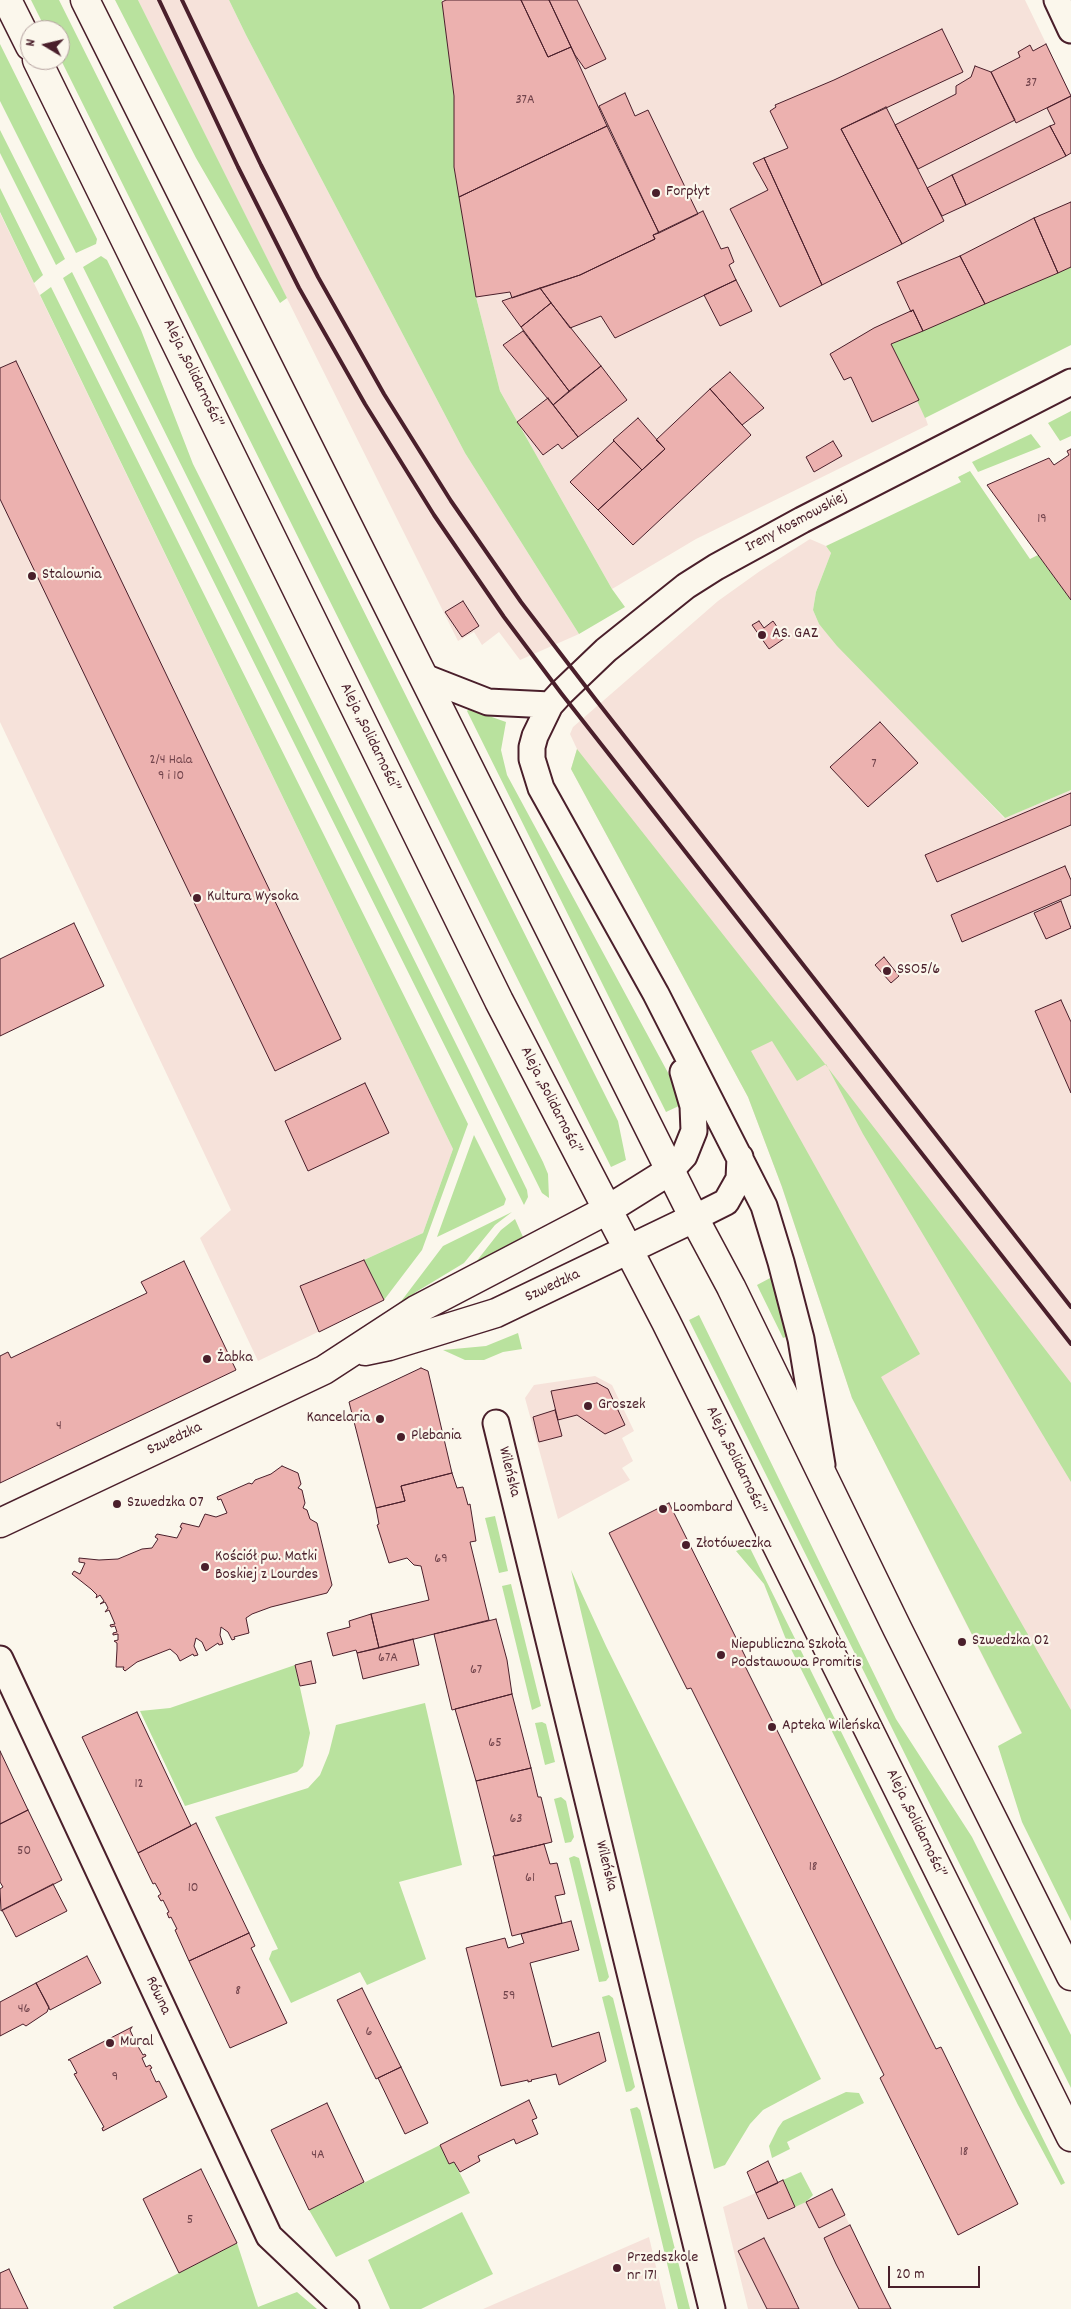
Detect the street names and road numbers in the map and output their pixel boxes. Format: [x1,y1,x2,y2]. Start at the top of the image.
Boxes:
street label: Aleja „Solidarności” [157,317,227,431]
street label: Ireny Kosmowskiej [743,488,851,558]
street label: Aleja „Solidarności” [334,681,404,795]
street label: Aleja „Solidarności” [515,1044,585,1158]
street label: Szwedzka [523,1266,583,1308]
street label: Aleja „Solidarności” [700,1404,770,1518]
street label: Szwedzka [145,1419,205,1461]
street label: Wileńska [492,1445,524,1499]
street label: Aleja „Solidarności” [880,1767,950,1881]
street label: Wileńska [589,1839,621,1893]
street label: Równa [140,1974,174,2018]

